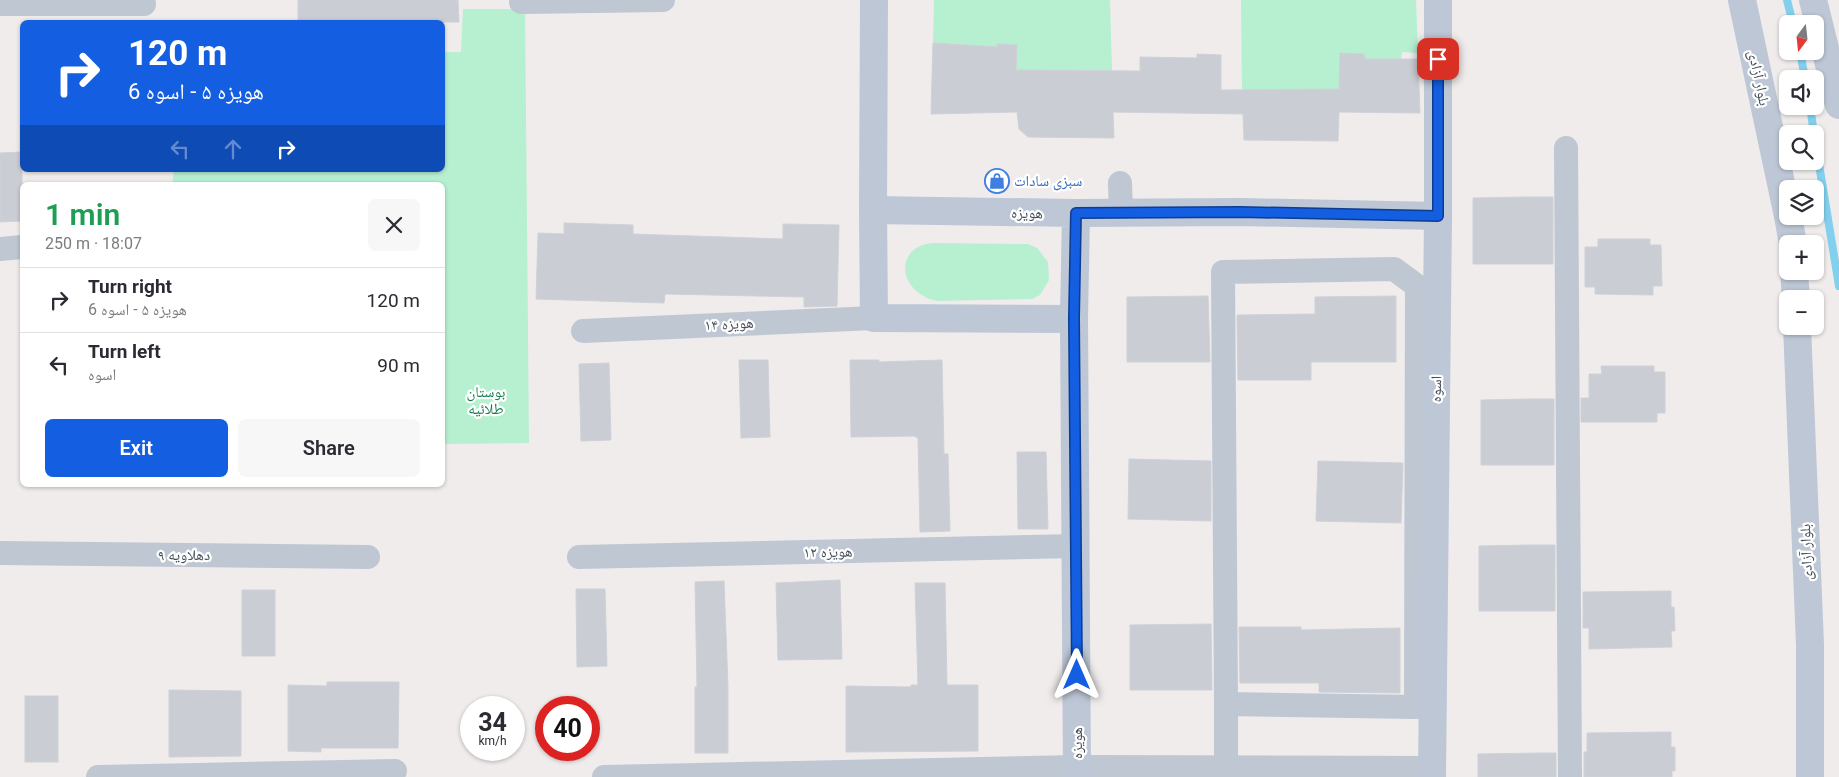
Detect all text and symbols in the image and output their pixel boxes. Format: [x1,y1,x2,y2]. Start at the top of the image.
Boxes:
north arrow [1779,15,1824,60]
map controls [1779,15,1824,335]
text: 120 m [128,33,227,74]
pin [1417,38,1459,80]
icon: right [45,40,110,105]
icon: arrive [1424,45,1452,73]
street label: بلوار آزادی [1743,49,1774,108]
button: sound [1779,70,1824,115]
text: هویزه ۵ - اسوه 6 [128,79,264,104]
button: search [1779,125,1824,170]
icon: left [166,135,194,163]
icon: ahead [219,135,247,163]
icon: right [272,135,300,163]
shop icon: سبزی سادات [984,168,1010,194]
place label: سبزی سادات [1014,172,1082,191]
button: layers [1779,180,1824,225]
text: 1 min [45,197,120,232]
button: close [368,199,420,251]
street label: هویزه [1011,204,1043,222]
text: 250 m · 18:07 [45,234,142,253]
button: + [1779,235,1824,280]
text: Turn right [88,275,172,298]
icon: right [45,286,73,314]
text: 120 m [367,289,420,312]
button: − [1779,290,1824,335]
text: هویزه ۵ - اسوه 6 [88,300,187,319]
street label: هویزه ۱۴ [704,314,754,334]
text: Turn left [88,340,161,363]
icon: left [45,351,73,379]
text: 90 m [377,354,420,377]
text: اسوه [88,365,116,384]
street label: اسوه [1427,376,1445,402]
park label: بوستان طلائیه [466,383,506,418]
button: Exit [45,419,228,477]
button: Share [238,419,420,477]
street label: بلوار آزادی [1796,524,1817,580]
street label: هویزه ۱۲ [803,543,853,561]
street label: دهلاویه ۹ [158,546,210,564]
position arrow [1050,648,1102,700]
speed limit sign: 40 [535,696,600,761]
text: 34 [478,708,507,737]
street label: هویزه [1068,727,1086,759]
text: km/h [478,734,507,748]

